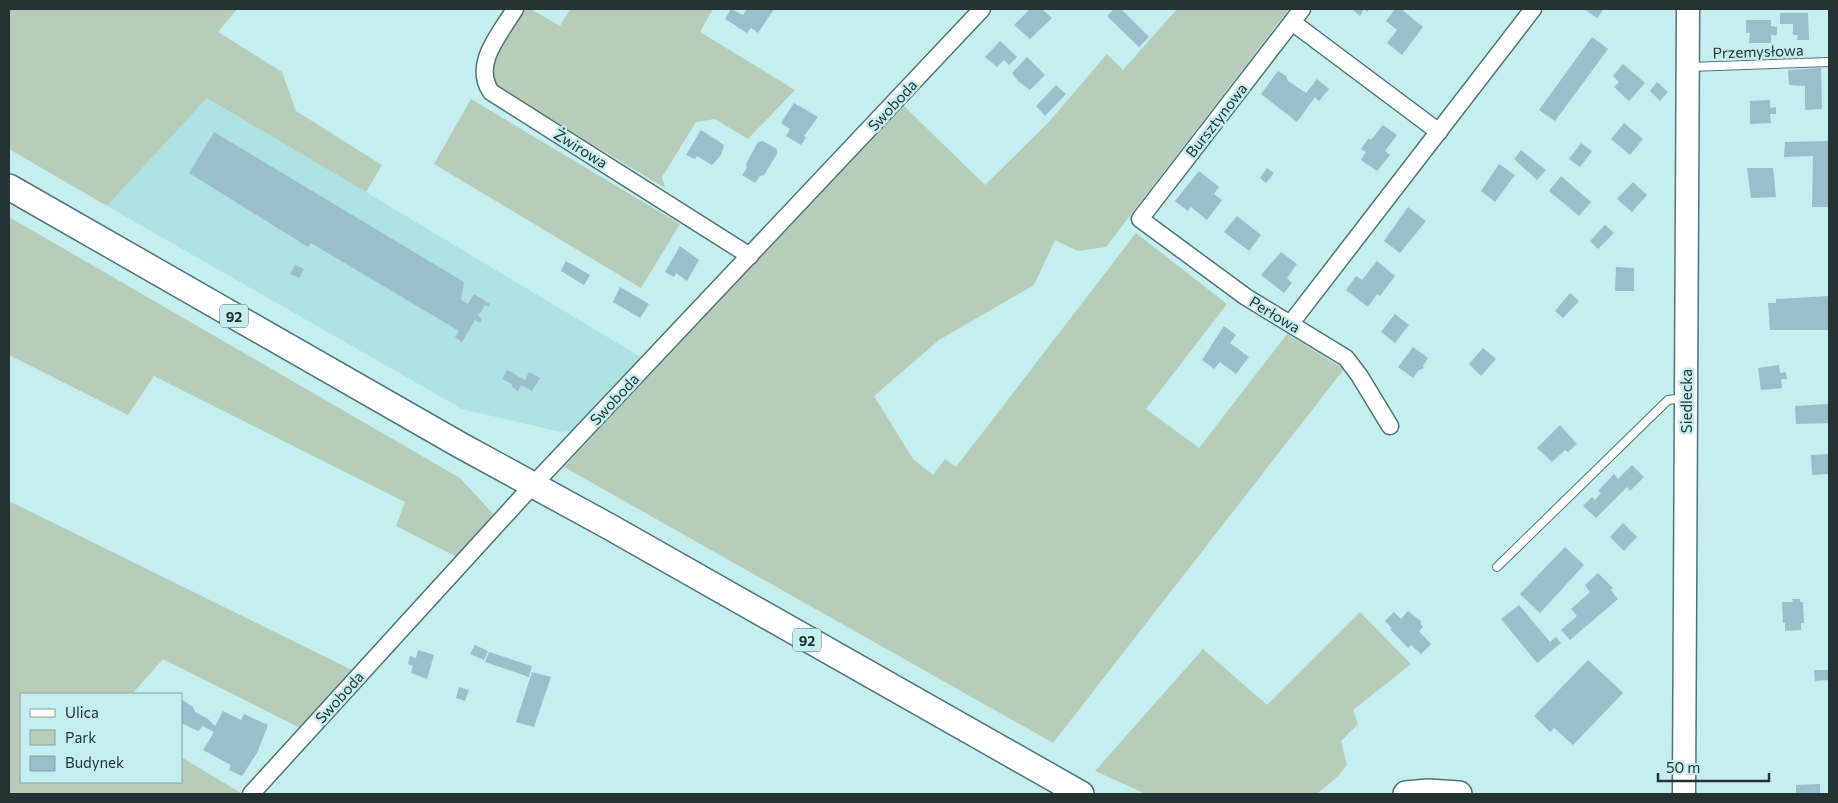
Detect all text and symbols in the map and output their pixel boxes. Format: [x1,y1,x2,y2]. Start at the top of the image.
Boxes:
street label: Przemysłowa [1712,40,1804,62]
street label: Swoboda [864,76,920,134]
street label: Bursztynowa [1182,79,1250,161]
street label: Żwirowa [551,125,611,171]
street label: Perłowa [1246,292,1304,336]
road number: 92 [220,304,248,328]
street label: Siedlecka [1677,369,1695,433]
street label: Swoboda [586,370,642,428]
road number: 92 [793,628,821,652]
street label: Swoboda [311,667,367,727]
legend [20,693,182,783]
text: Ulica [65,703,99,721]
text: Park [65,728,96,746]
scale bar [1658,750,1769,782]
text: Budynek [65,753,124,771]
text: 50 m [1666,758,1700,776]

